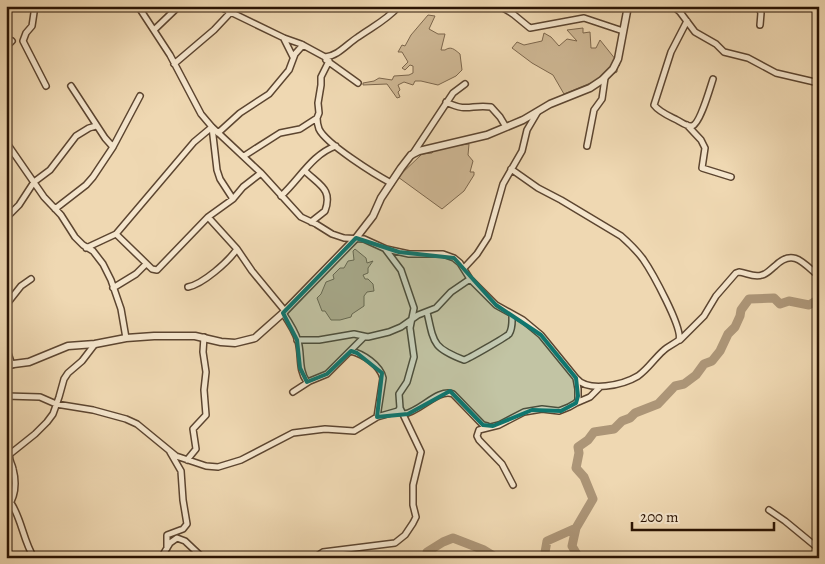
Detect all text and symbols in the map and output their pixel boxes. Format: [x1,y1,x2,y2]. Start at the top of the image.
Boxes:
scale bar [632,499,775,531]
text: 200 m [640,507,679,527]

